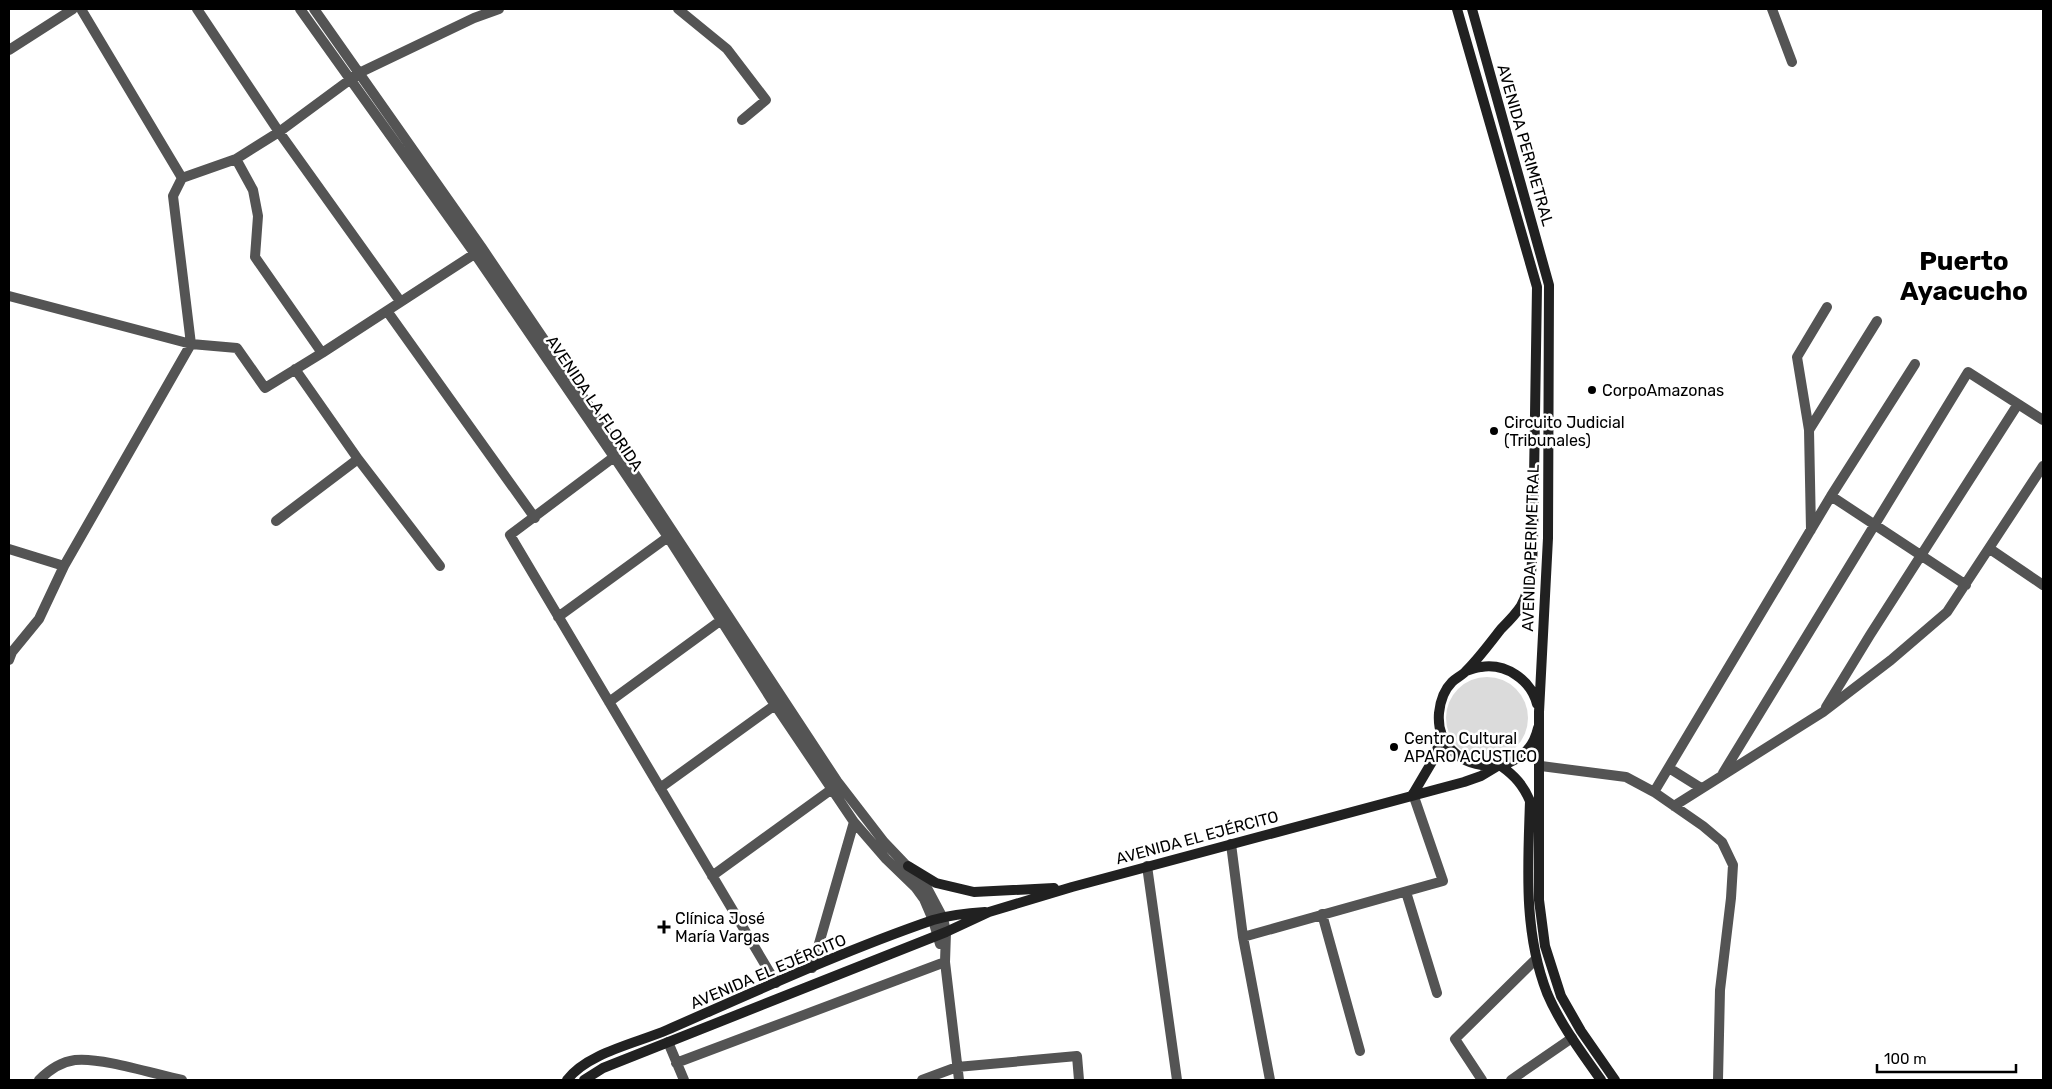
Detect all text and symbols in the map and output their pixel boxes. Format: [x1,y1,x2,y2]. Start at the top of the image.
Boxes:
street label: AVENIDA PERIMETRAL [1493,62,1558,228]
district label: Puerto Ayacucho [1900,246,2028,307]
street label: AVENIDA LA FLORIDA [542,332,647,475]
place label: CorpoAmazonas [1602,381,1724,400]
marker: CorpoAmazonas [1586,384,1598,396]
place label: Circuito Judicial (Tribunales) [1504,413,1625,450]
marker: Circuito Judicial (Tribunales) [1488,425,1500,437]
street label: AVENIDA PERIMETRAL [1518,464,1543,632]
place label: Centro Cultural APARO ACUSTICO [1404,729,1537,766]
marker: Centro Cultural APARO ACUSTICO [1388,741,1400,753]
street label: AVENIDA EL EJÉRCITO [1114,807,1281,868]
place label: Clínica José María Vargas [675,909,770,946]
marker: Clínica José María Vargas [657,920,671,934]
street label: AVENIDA EL EJÉRCITO [687,930,849,1013]
scale bar [1877,1042,2016,1074]
text: 100 m [1884,1050,1926,1068]

